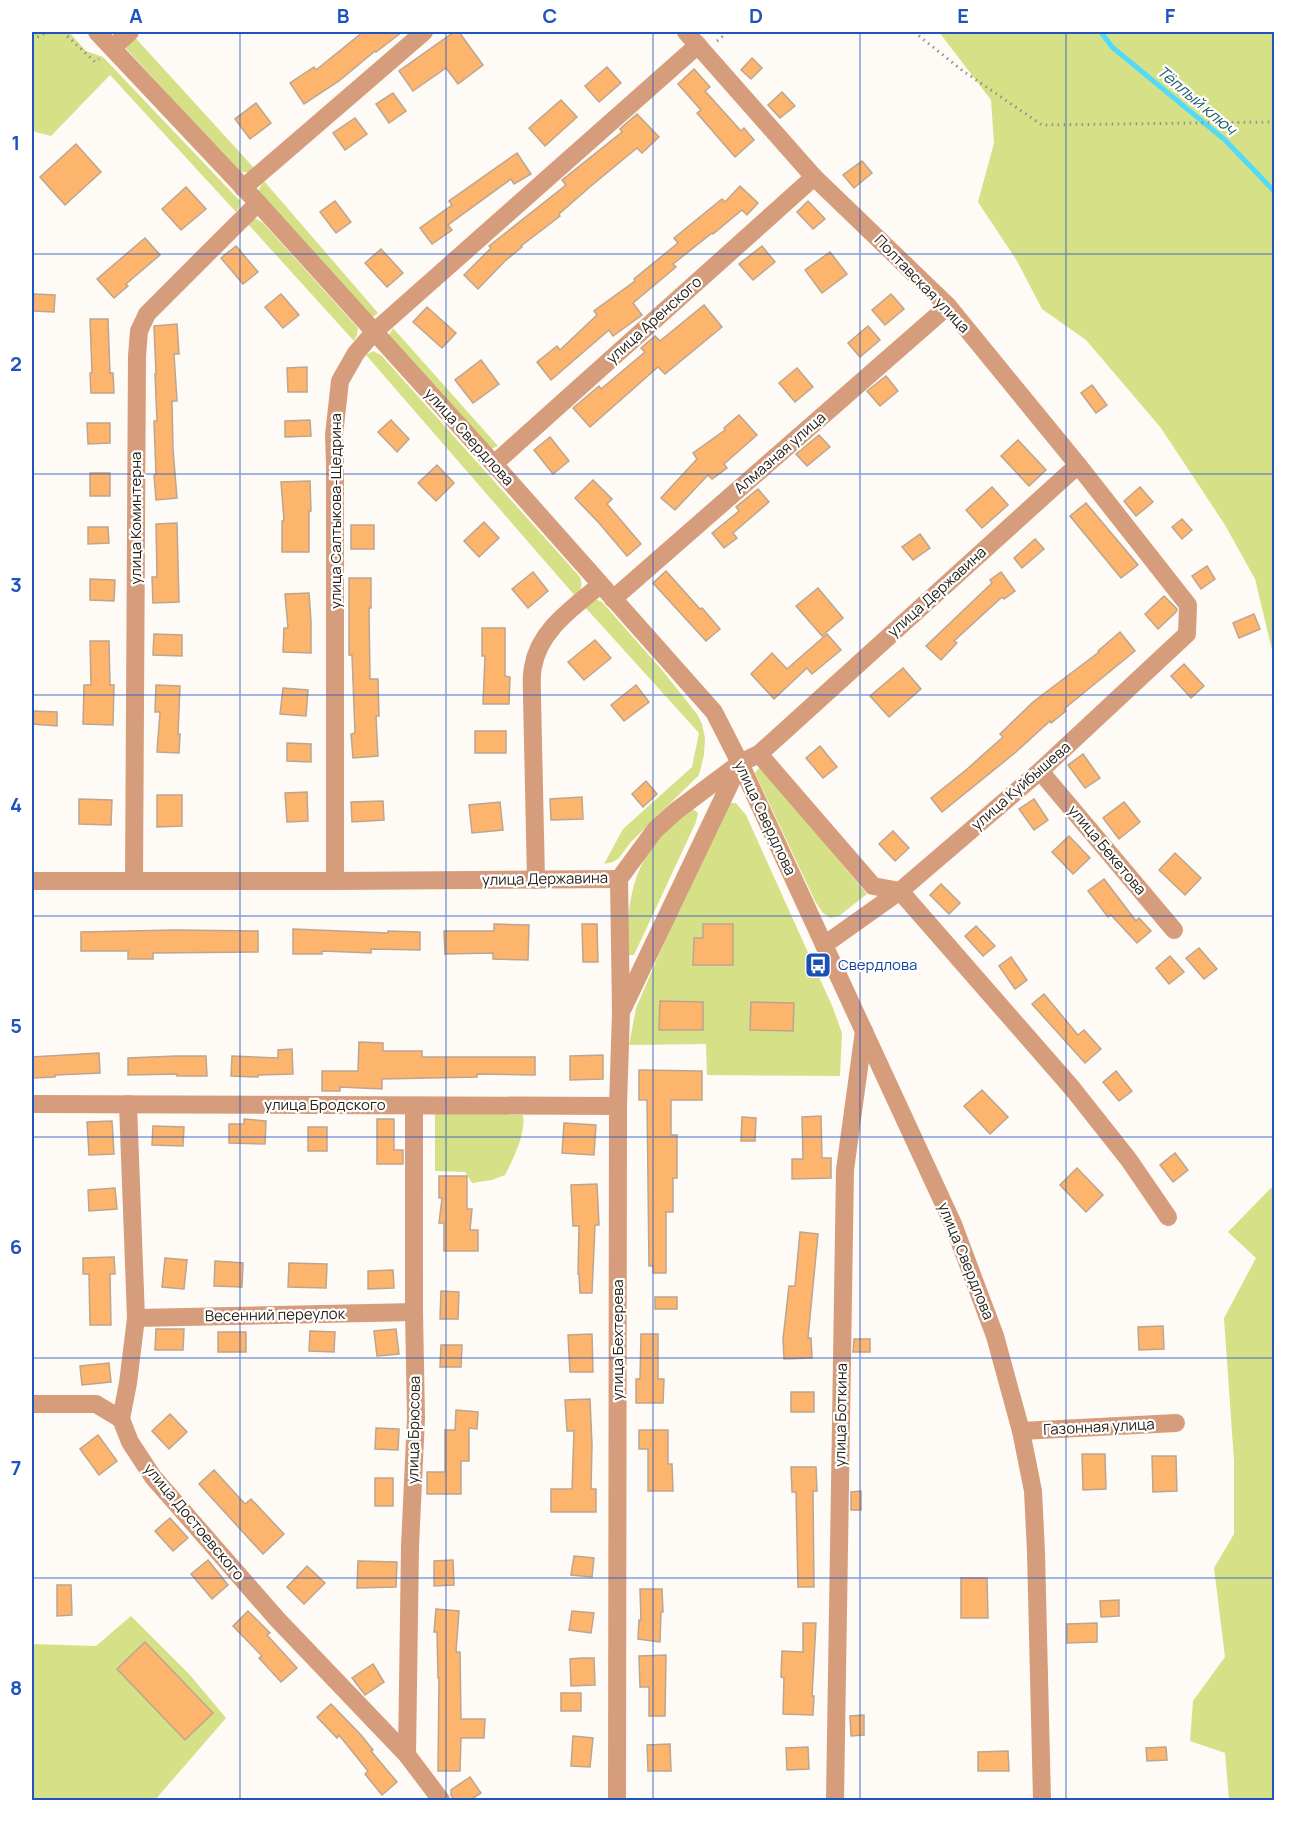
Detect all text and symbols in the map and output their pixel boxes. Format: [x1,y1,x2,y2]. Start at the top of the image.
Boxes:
text: A [129,2,143,29]
text: B [337,2,350,29]
text: C [543,2,557,29]
text: D [749,2,763,29]
text: E [957,2,969,29]
text: F [1165,2,1176,29]
water label: Тёплый ключ [1153,60,1242,141]
text: 1 [12,129,20,156]
street label: Полтавская улица [870,230,975,337]
street label: улица Аренского [601,271,706,368]
text: 2 [10,350,22,377]
street label: улица Свердлова [420,383,519,490]
street label: Алмазная улица [729,407,830,498]
street label: улица Салтыкова-Щедрина [325,413,346,609]
street label: улица Коминтерна [125,452,146,584]
street label: улица Державина [883,542,991,642]
text: 3 [10,571,22,598]
street label: улица Куйбышева [966,737,1075,835]
street label: улица Свердлова [730,757,801,879]
text: 4 [10,791,22,818]
street label: улица Бекетова [1063,800,1151,899]
street label: улица Державина [482,867,608,890]
bus stop icon: Свердлова [803,950,833,980]
place label: Свердлова [838,954,917,975]
text: 5 [10,1012,22,1039]
street label: улица Бродского [264,1094,386,1115]
street label: улица Свердлова [933,1199,1000,1323]
text: 6 [10,1233,22,1260]
street label: улица Бехтерева [607,1279,628,1401]
street label: Весенний переулок [205,1303,346,1326]
street label: улица Боткина [829,1363,852,1467]
street label: улица Брюсова [402,1376,425,1484]
street label: Газонная улица [1043,1413,1155,1440]
text: 7 [11,1454,21,1481]
street label: улица Достоевского [139,1459,250,1585]
text: 8 [10,1674,22,1701]

